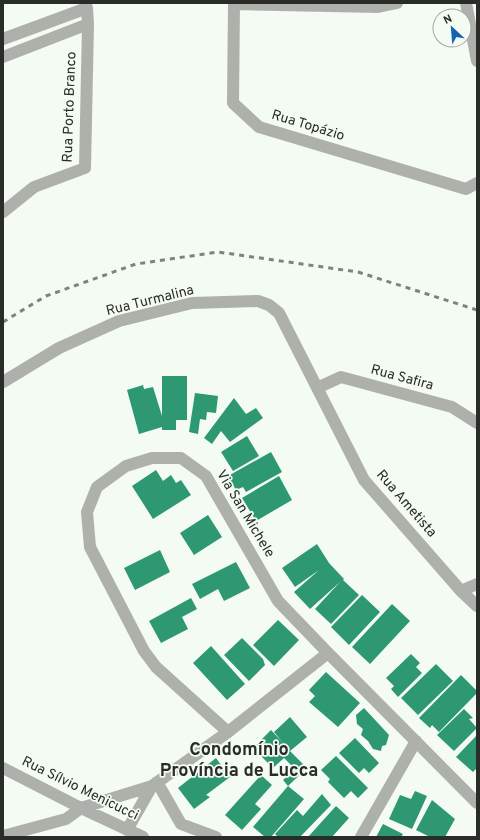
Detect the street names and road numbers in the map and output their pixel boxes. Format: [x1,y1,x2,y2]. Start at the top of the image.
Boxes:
street label: Rua Porto Branco [60,51,80,163]
street label: Rua Topázio [269,107,347,145]
street label: Rua Turmalina [104,282,196,320]
street label: Rua Safira [369,361,435,395]
street label: Via San Michele [212,467,278,561]
street label: Rua Ametista [372,467,440,541]
street label: Rua Sílvio Menicucci [19,753,141,825]

